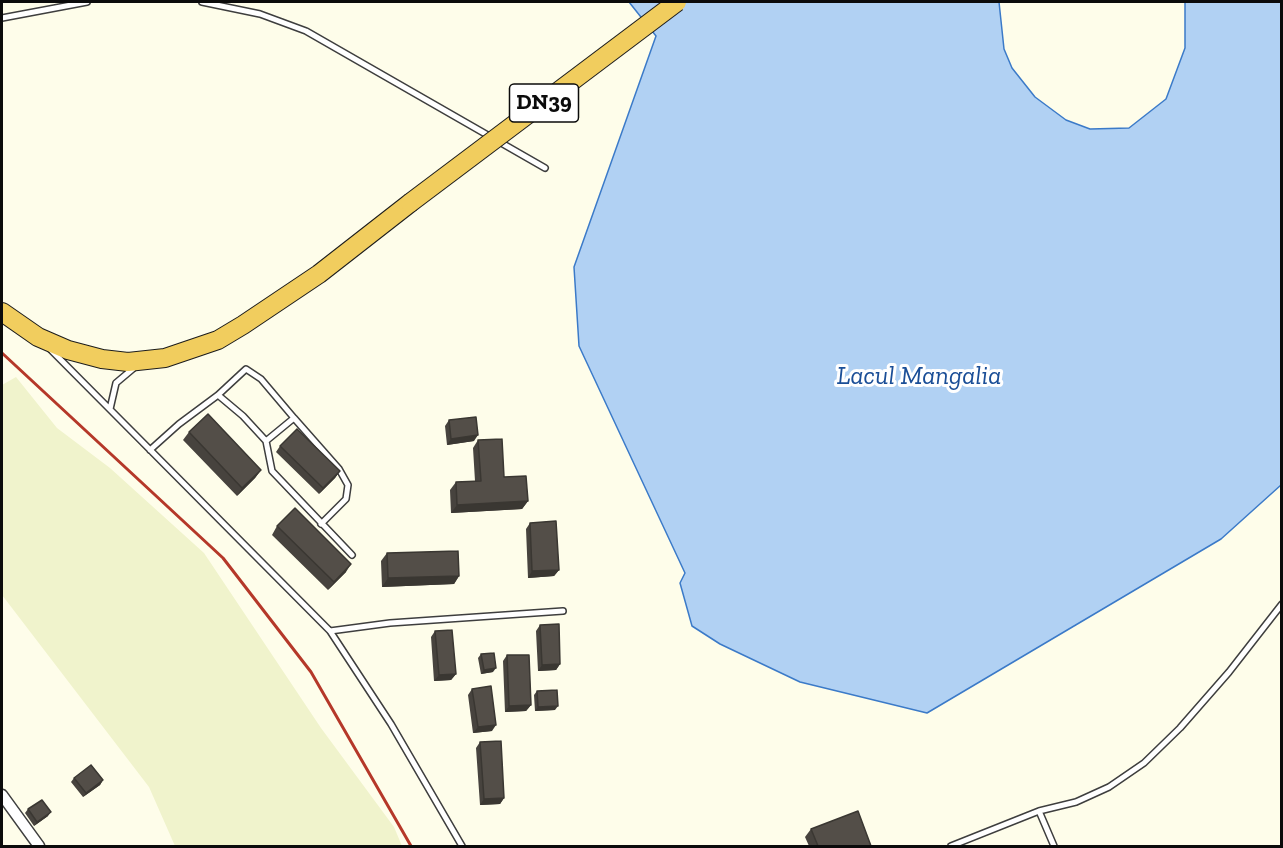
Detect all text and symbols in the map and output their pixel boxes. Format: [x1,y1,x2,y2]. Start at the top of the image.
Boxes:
road number: DN39 [510,84,578,122]
water label: Lacul Mangalia [837,361,1001,393]

